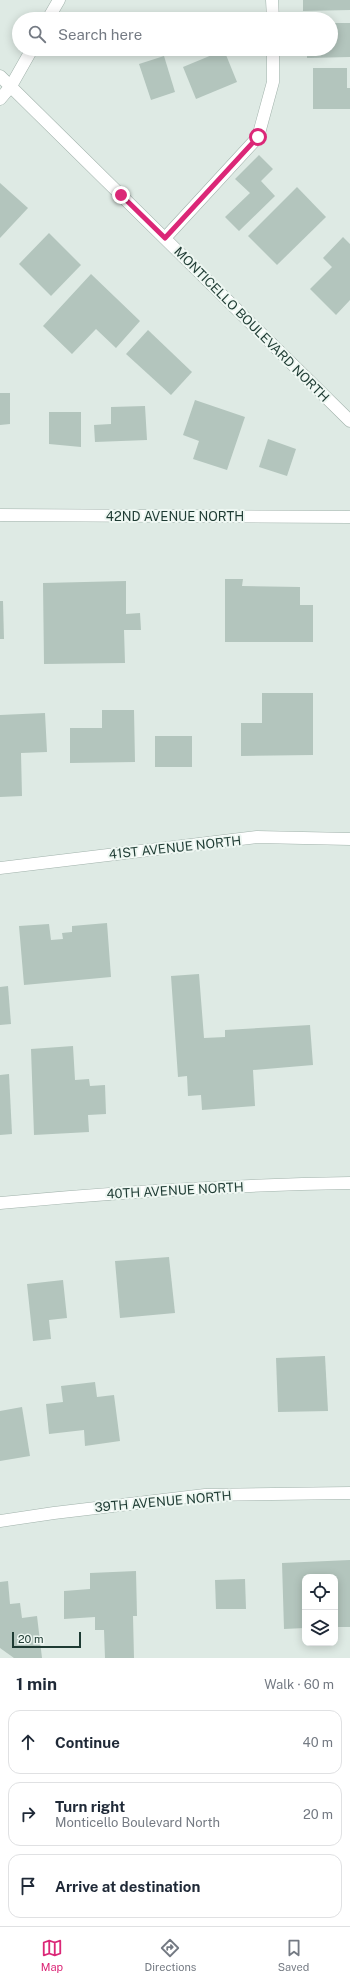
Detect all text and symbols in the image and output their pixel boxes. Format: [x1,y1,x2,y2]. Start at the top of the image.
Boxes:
search box [12,12,338,56]
icon: search [26,23,48,45]
text: Search here [58,26,142,43]
route start [249,128,267,146]
route end [112,186,130,204]
street label: MONTICELLO BOULEVARD NORTH [171,244,332,405]
street label: 42ND AVENUE NORTH [106,509,244,524]
street label: 41ST AVENUE NORTH [108,833,242,862]
street label: 40TH AVENUE NORTH [106,1179,244,1202]
street label: 39TH AVENUE NORTH [94,1488,232,1515]
map controls [302,1574,338,1646]
button: locate [302,1574,338,1610]
button: layers [302,1610,338,1646]
scale bar [12,1630,81,1649]
text: 20 m [18,1633,43,1645]
text: 1 min [16,1674,57,1694]
text: Walk · 60 m [264,1677,334,1692]
icon: ahead [17,1731,39,1753]
text: Continue [55,1734,120,1751]
text: 40 m [302,1735,333,1750]
text: Turn right [55,1798,125,1815]
icon: right [17,1803,39,1825]
text: 20 m [303,1807,333,1822]
text: Monticello Boulevard North [55,1815,220,1830]
icon: arrive [17,1875,39,1897]
text: Arrive at destination [55,1878,200,1895]
tab: Map [41,1937,63,1973]
tab: Directions [145,1937,196,1973]
tab: Saved [278,1937,309,1973]

